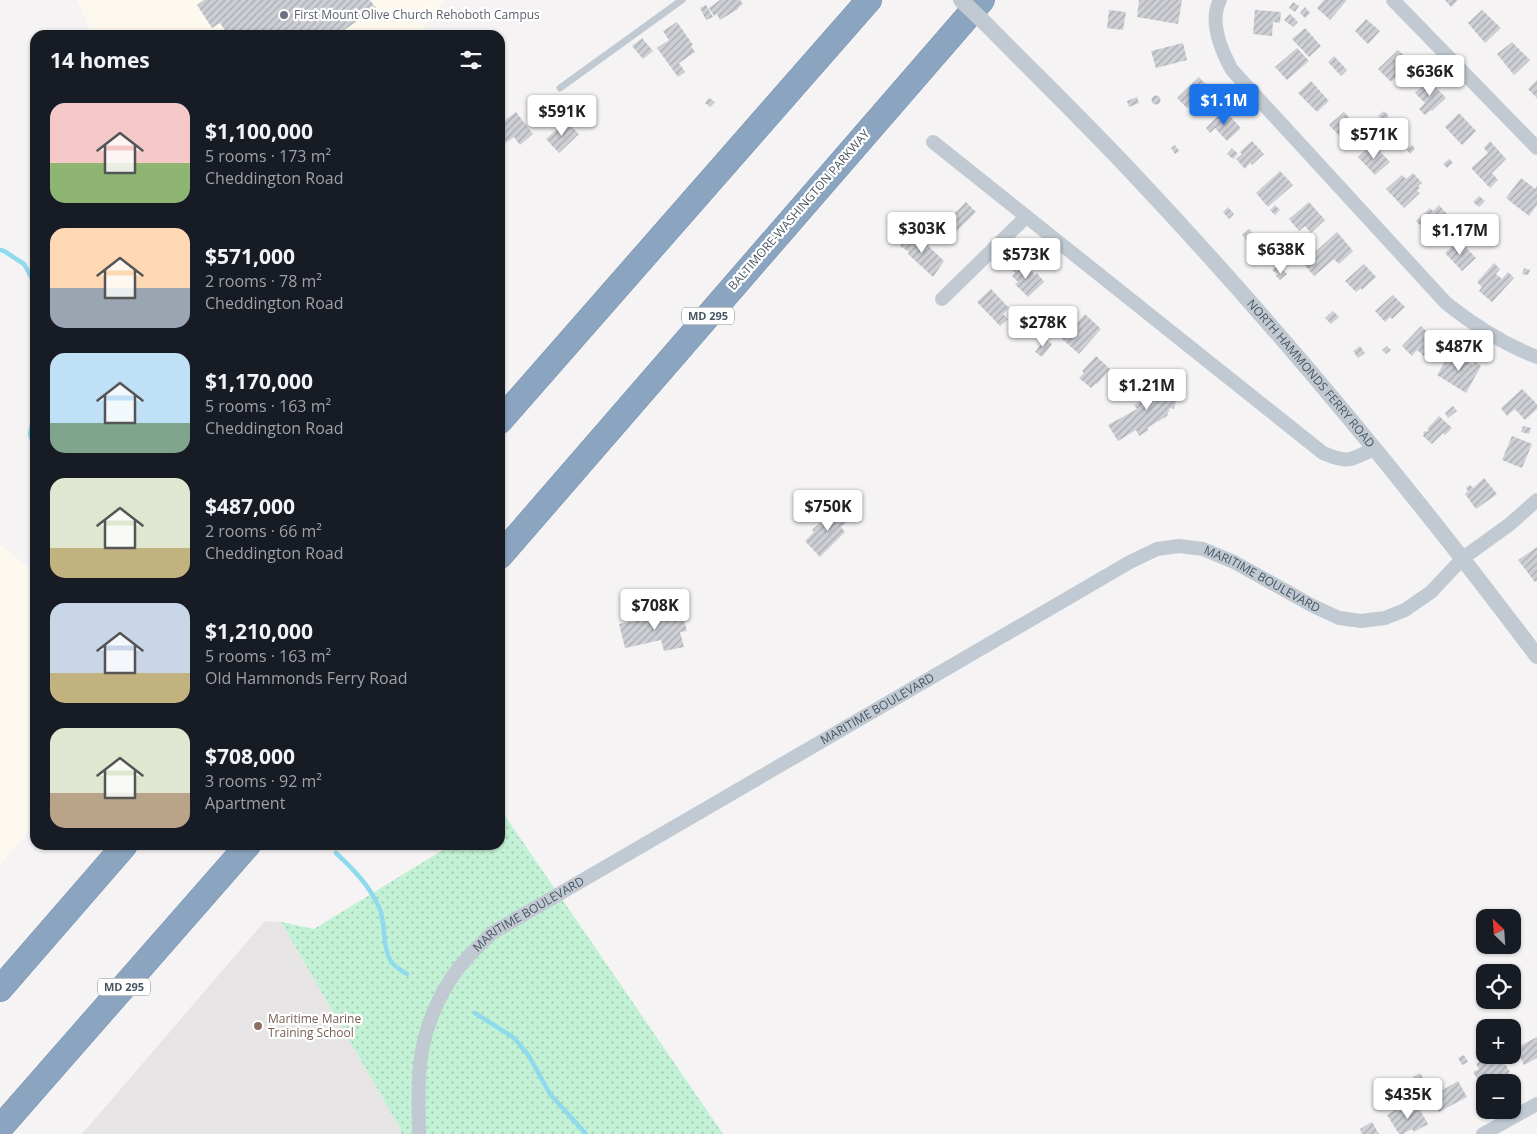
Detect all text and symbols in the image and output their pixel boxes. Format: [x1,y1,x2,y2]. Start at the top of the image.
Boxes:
place label: First Mount Olive Church Rehoboth Campus [294,6,540,23]
marker: First Mount Olive Church Rehoboth Campus [278,9,290,21]
text: 14 homes [50,46,150,74]
icon: filters [457,46,485,74]
pin: $636K [1395,54,1465,97]
text: $636K [1406,60,1454,82]
pin: $1.1M [1189,84,1259,126]
text: $1.1M [1200,89,1248,111]
pin: $591K [527,94,597,137]
text: $591K [538,100,586,122]
text: $1,100,000 [205,117,313,145]
pin: $571K [1339,118,1409,160]
icon: home [90,123,150,183]
text: $571K [1350,123,1398,145]
street label: BALTIMORE-WASHINGTON PARKWAY [724,125,873,294]
text: 5 rooms · 173 m² [205,145,331,167]
text: Cheddington Road [205,167,343,189]
pin: $303K [887,212,957,254]
pin: $1.17M [1419,214,1501,256]
text: $303K [898,217,946,239]
text: $1.17M [1432,219,1488,241]
pin: $638K [1246,232,1316,275]
pin: $573K [991,238,1061,280]
text: $638K [1257,238,1305,260]
text: $571,000 [205,242,295,270]
text: $573K [1002,243,1050,265]
icon: home [90,248,150,308]
text: 2 rooms · 78 m² [205,270,322,292]
text: Cheddington Road [205,292,343,314]
street label: NORTH HAMMONDS FERRY ROAD [1243,295,1379,451]
pin: $278K [1008,306,1078,348]
road number: MD 295 [682,308,734,324]
text: $278K [1019,311,1067,333]
pin: $487K [1424,330,1494,372]
text: $487K [1435,335,1483,357]
text: $1,170,000 [205,367,313,395]
pin: $1.21M [1106,368,1188,411]
icon: home [90,373,150,433]
text: $1.21M [1119,374,1175,396]
text: 5 rooms · 163 m² [205,395,331,417]
text: Cheddington Road [205,417,343,439]
pin: $750K [793,490,863,532]
text: $487,000 [205,492,295,520]
text: $750K [804,495,852,517]
icon: home [90,498,150,558]
text: 2 rooms · 66 m² [205,520,322,542]
street label: MARITIME BOULEVARD [1202,541,1323,616]
text: Cheddington Road [205,542,343,564]
pin: $708K [620,588,690,631]
text: $708K [631,594,679,616]
text: $1,210,000 [205,617,313,645]
icon: home [90,623,150,683]
text: 5 rooms · 163 m² [205,645,331,667]
text: Old Hammonds Ferry Road [205,667,407,689]
street label: MARITIME BOULEVARD [817,669,937,748]
text: $708,000 [205,742,295,770]
icon: home [90,748,150,808]
text: 3 rooms · 92 m² [205,770,322,792]
text: Apartment [205,792,285,814]
street label: MARITIME BOULEVARD [469,872,587,955]
north arrow [1476,909,1521,954]
map controls [1476,909,1521,1119]
button: locate [1476,964,1521,1009]
road number: MD 295 [98,979,150,996]
place label: Maritime Marine Training School [268,1010,361,1041]
button: + [1476,1019,1521,1064]
marker: Maritime Marine Training School [252,1020,264,1032]
button: − [1476,1074,1521,1119]
pin: $435K [1373,1078,1443,1120]
text: $435K [1384,1083,1432,1105]

